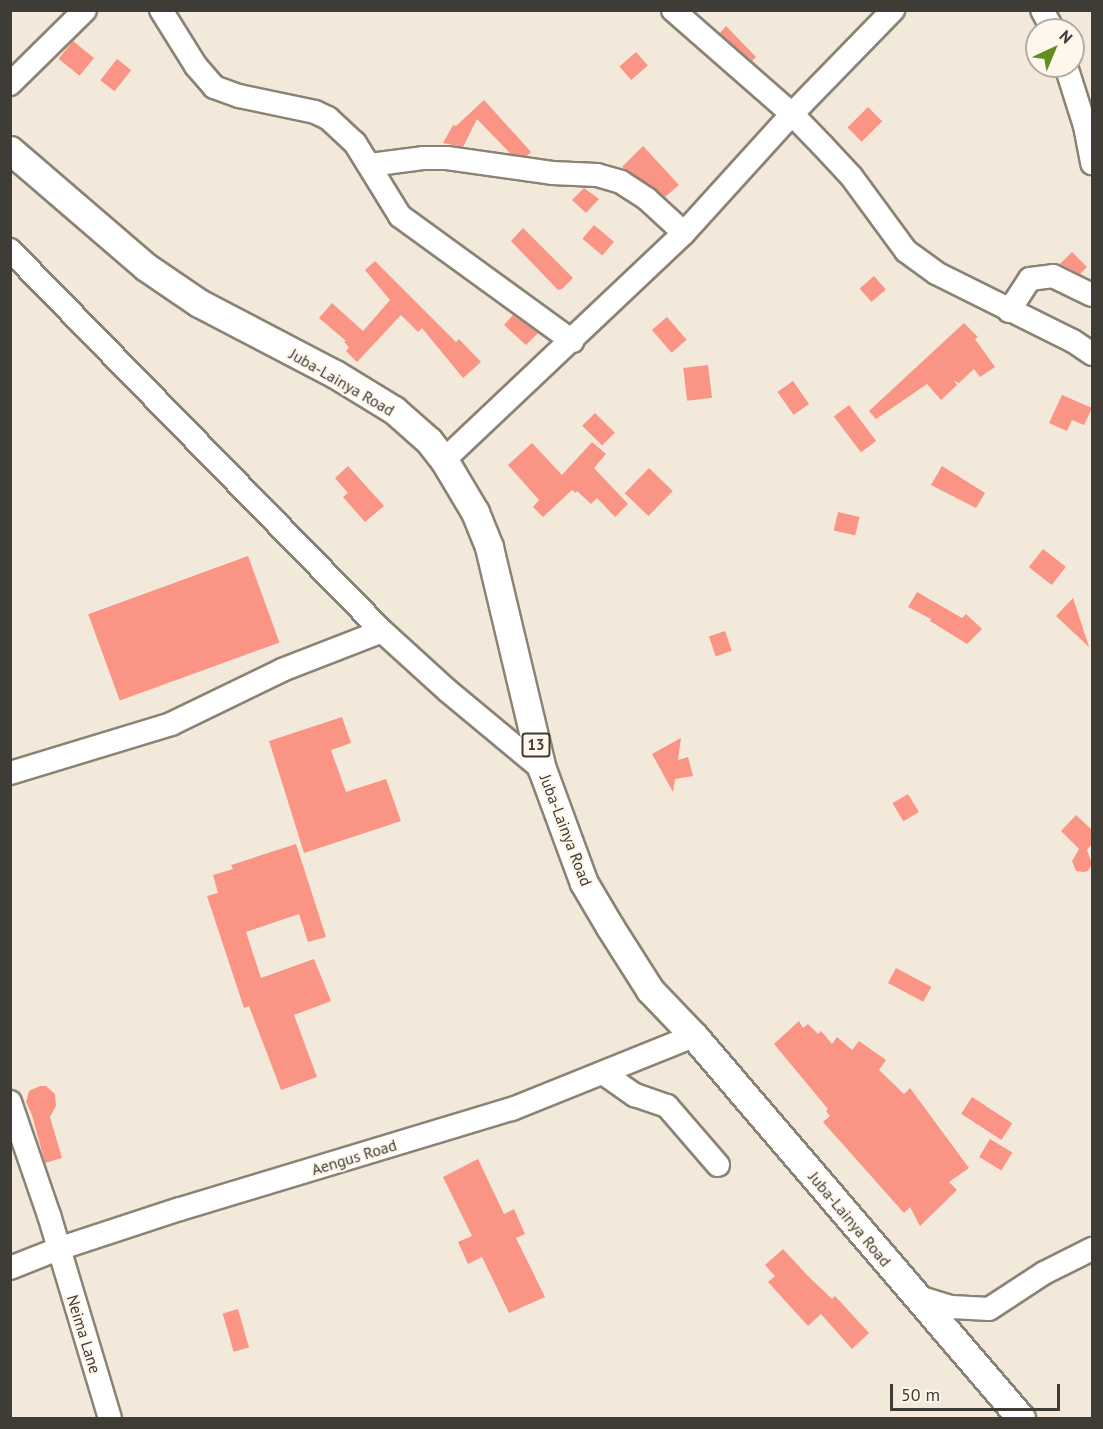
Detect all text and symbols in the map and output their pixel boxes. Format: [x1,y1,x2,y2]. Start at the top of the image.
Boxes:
north arrow [1025,18,1085,78]
text: N [1055,26,1077,47]
street label: Juba-Lainya Road [286,344,398,420]
road number: 13 [521,733,551,757]
street label: Juba-Lainya Road [536,771,596,889]
street label: Aengus Road [309,1135,399,1179]
street label: Juba-Lainya Road [805,1168,895,1270]
street label: Neima Lane [63,1292,105,1376]
scale bar [893,1372,1062,1410]
text: 50 m [901,1383,940,1406]

